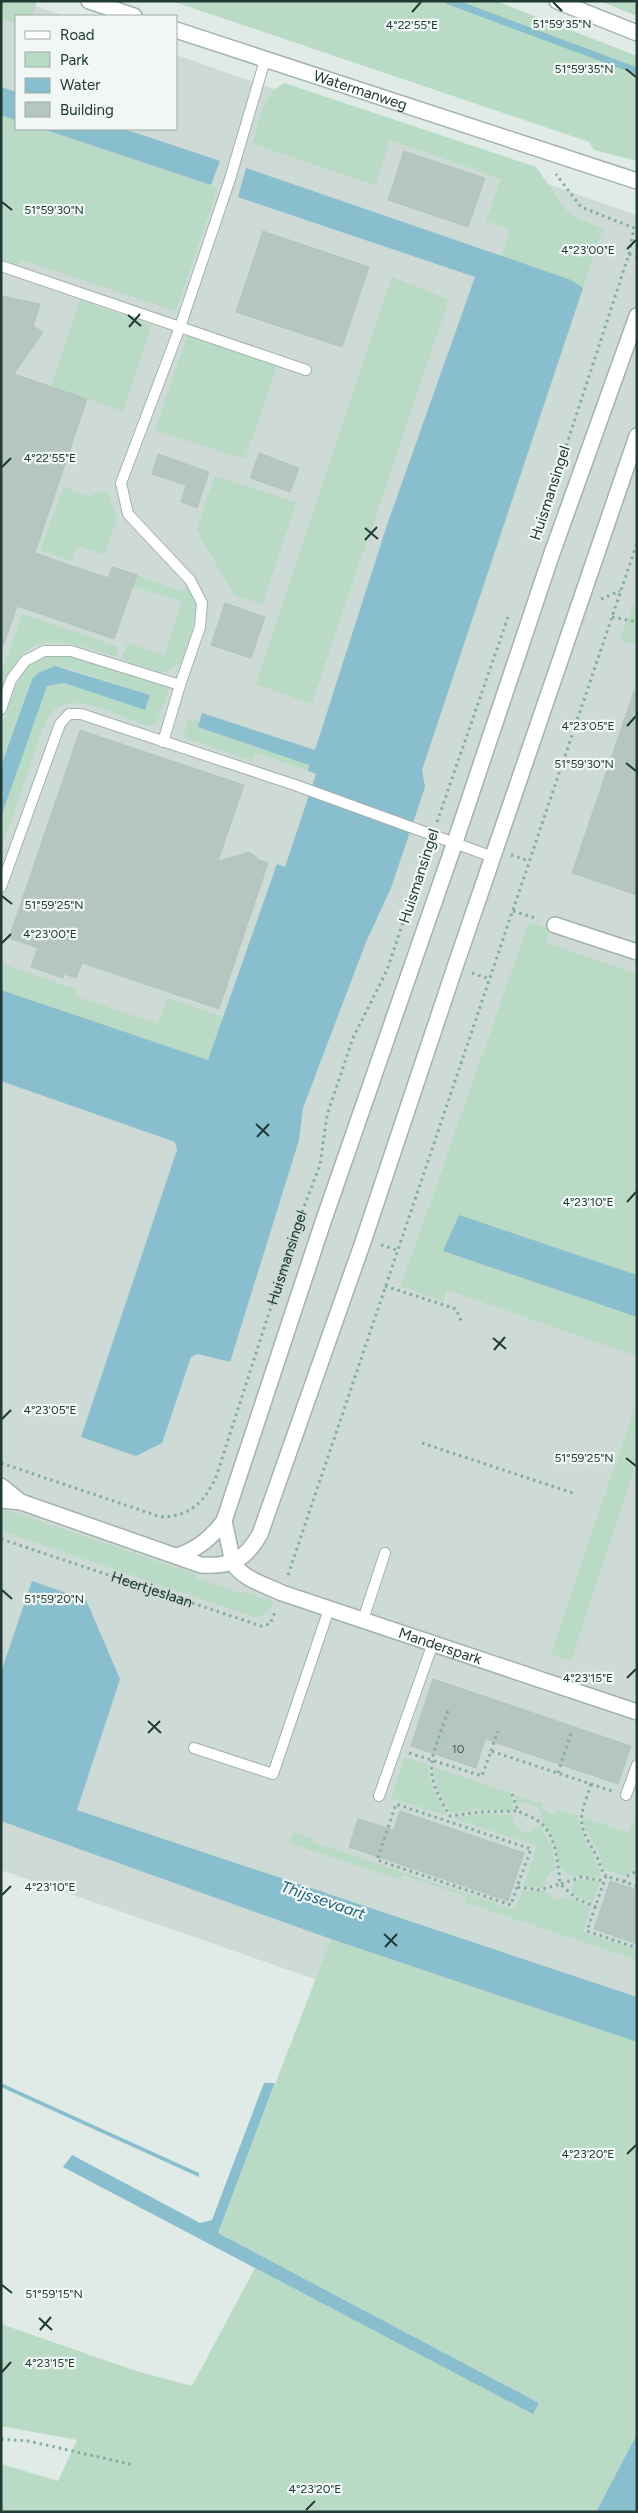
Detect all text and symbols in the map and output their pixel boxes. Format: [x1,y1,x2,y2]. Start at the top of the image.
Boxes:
legend [15,15,178,130]
text: 51°59'35"N [533,17,591,31]
text: 4°22'55"E [386,18,438,32]
text: Road [60,26,95,44]
text: Park [60,51,89,69]
text: 51°59'35"N [555,62,613,76]
street label: Watermanweg [311,67,410,114]
text: Water [60,76,100,94]
text: Building [60,101,114,119]
text: 51°59'30"N [24,203,84,217]
text: 4°23'00"E [561,243,615,257]
street label: Huismansingel [526,444,574,542]
text: 4°22'55"E [24,451,76,465]
text: 4°23'05"E [561,719,615,733]
text: 51°59'30"N [554,757,614,771]
street label: Huismansingel [395,827,443,925]
text: 51°59'25"N [24,898,84,912]
text: 4°23'00"E [23,927,77,941]
text: 4°23'10"E [562,1195,614,1209]
street label: Huismansingel [263,1208,311,1307]
text: 4°23'05"E [23,1403,77,1417]
text: 51°59'25"N [554,1451,614,1465]
street label: Heertjeslaan [109,1567,195,1611]
text: 51°59'20"N [24,1592,84,1606]
street label: Manderspark [396,1624,485,1669]
text: 4°23'15"E [563,1671,613,1685]
house number: 10 [452,1742,465,1756]
water label: Thijssevaart [278,1877,368,1924]
text: 4°23'10"E [24,1880,76,1894]
text: 4°23'20"E [562,2147,614,2161]
text: 51°59'15"N [25,2287,83,2301]
text: 4°23'15"E [25,2356,75,2370]
text: 4°23'20"E [289,2482,341,2496]

